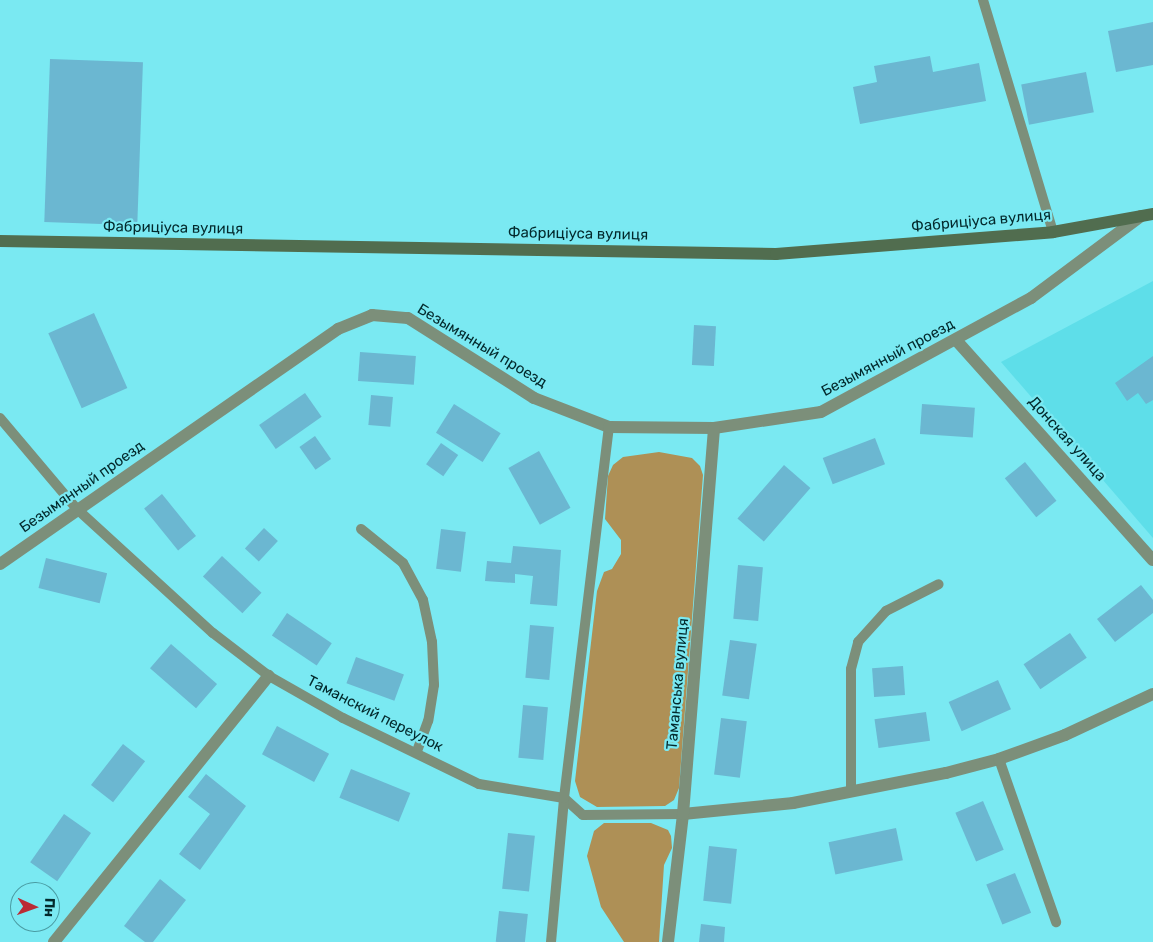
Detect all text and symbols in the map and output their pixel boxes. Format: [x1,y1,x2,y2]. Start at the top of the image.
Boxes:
street label: Фабриціуса вулиця [910,206,1052,236]
street label: Фабриціуса вулиця [103,218,243,238]
street label: Фабриціуса вулиця [508,224,648,244]
street label: Безымянный проезд [414,300,550,392]
street label: Безымянный проезд [818,315,958,401]
street label: Донская улица [1024,393,1110,485]
street label: Безымянный проезд [16,437,148,537]
street label: Таманська вулиця [663,618,693,750]
street label: Таманский переулок [304,672,446,756]
north arrow [10,882,60,932]
text: Пн [41,898,58,917]

